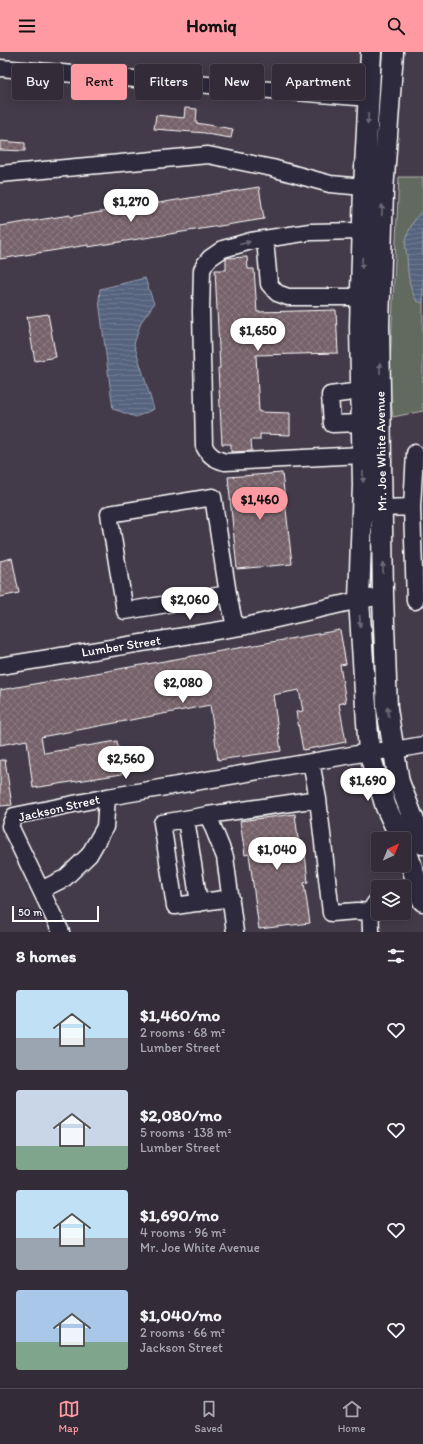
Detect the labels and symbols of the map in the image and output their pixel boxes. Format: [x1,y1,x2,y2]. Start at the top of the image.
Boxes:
one-way arrow [364,113,371,125]
pin: $1,270 [98,189,164,223]
one-way arrow [379,203,385,216]
one-way arrow [240,240,252,246]
one-way arrow [359,257,365,270]
pin: $1,650 [225,318,291,352]
one-way arrow [377,361,383,374]
street label: Mr. Joe White Avenue [372,391,390,511]
one-way arrow [360,471,366,484]
pin: $1,460 [227,487,293,521]
one-way arrow [380,561,386,574]
pin: $2,060 [157,587,223,621]
one-way arrow [357,615,364,627]
street label: Lumber Street [80,632,162,660]
pin: $2,080 [150,670,216,704]
one-way arrow [385,706,391,718]
pin: $2,560 [93,746,159,780]
pin: $1,690 [335,768,401,802]
street label: Jackson Street [17,791,101,825]
north arrow [371,832,411,872]
pin: $1,040 [244,837,310,871]
scale bar [12,904,99,923]

